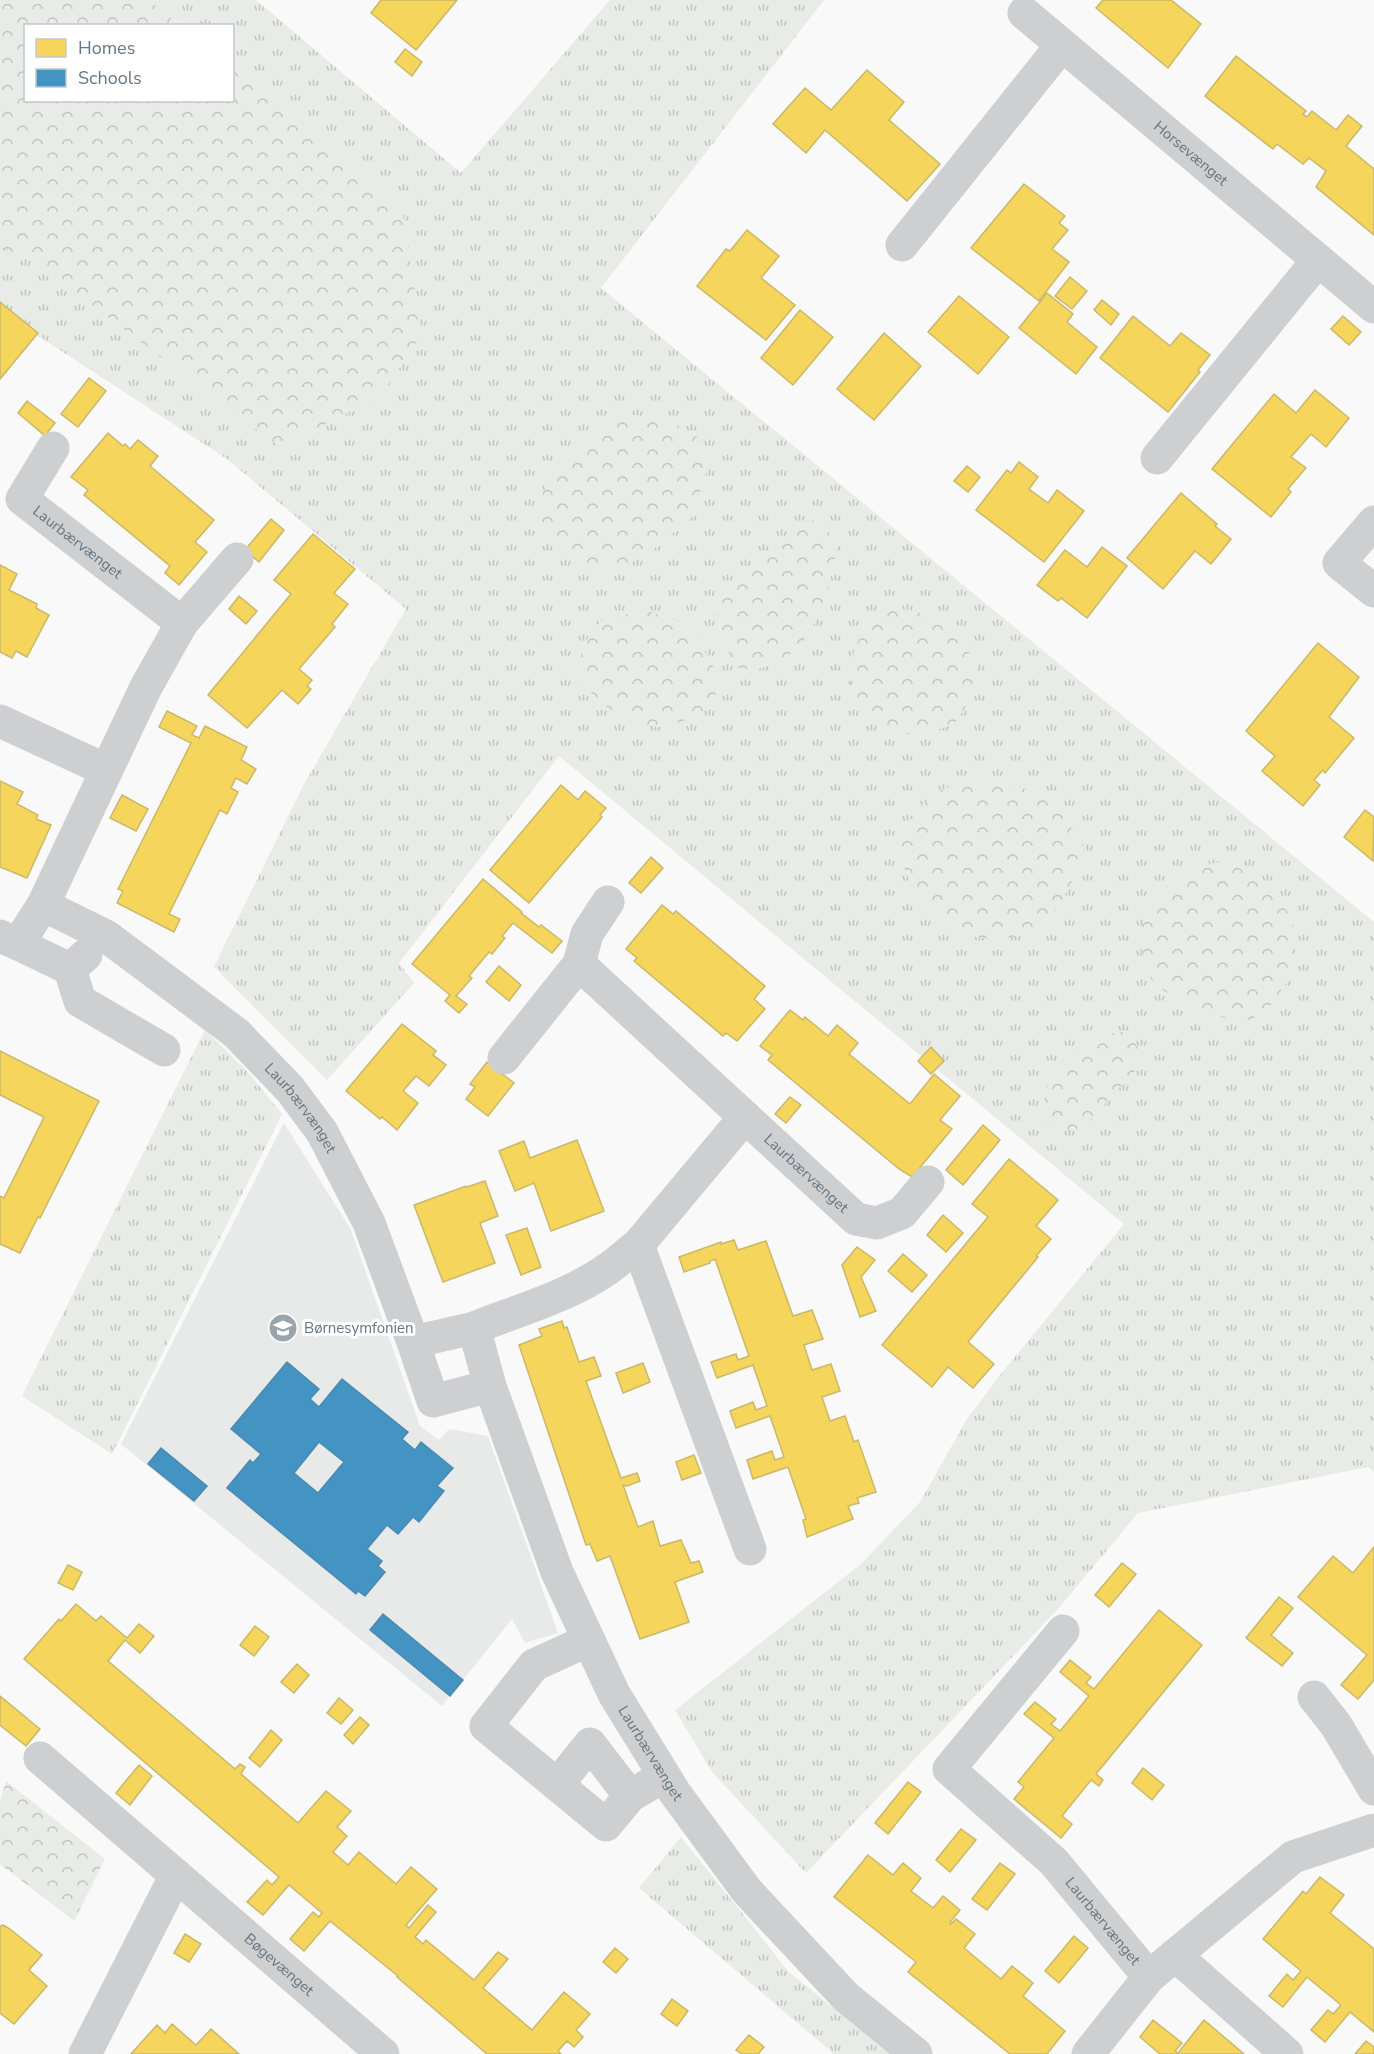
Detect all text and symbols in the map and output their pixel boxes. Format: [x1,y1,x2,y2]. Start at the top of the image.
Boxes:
legend [24,24,234,102]
text: Homes [78,36,135,60]
text: Schools [78,66,142,90]
street label: Horsevænget [1150,116,1233,191]
street label: Laurbærvænget [29,501,127,584]
street label: Laurbærvænget [260,1059,342,1157]
street label: Laurbærvænget [760,1129,853,1218]
school or university icon: Børnesymfonien [267,1312,299,1344]
place label: Børnesymfonien [304,1318,414,1338]
street label: Laurbærvænget [614,1702,688,1806]
street label: Laurbærvænget [1061,1873,1146,1970]
street label: Bøgevænget [240,1929,319,2001]

